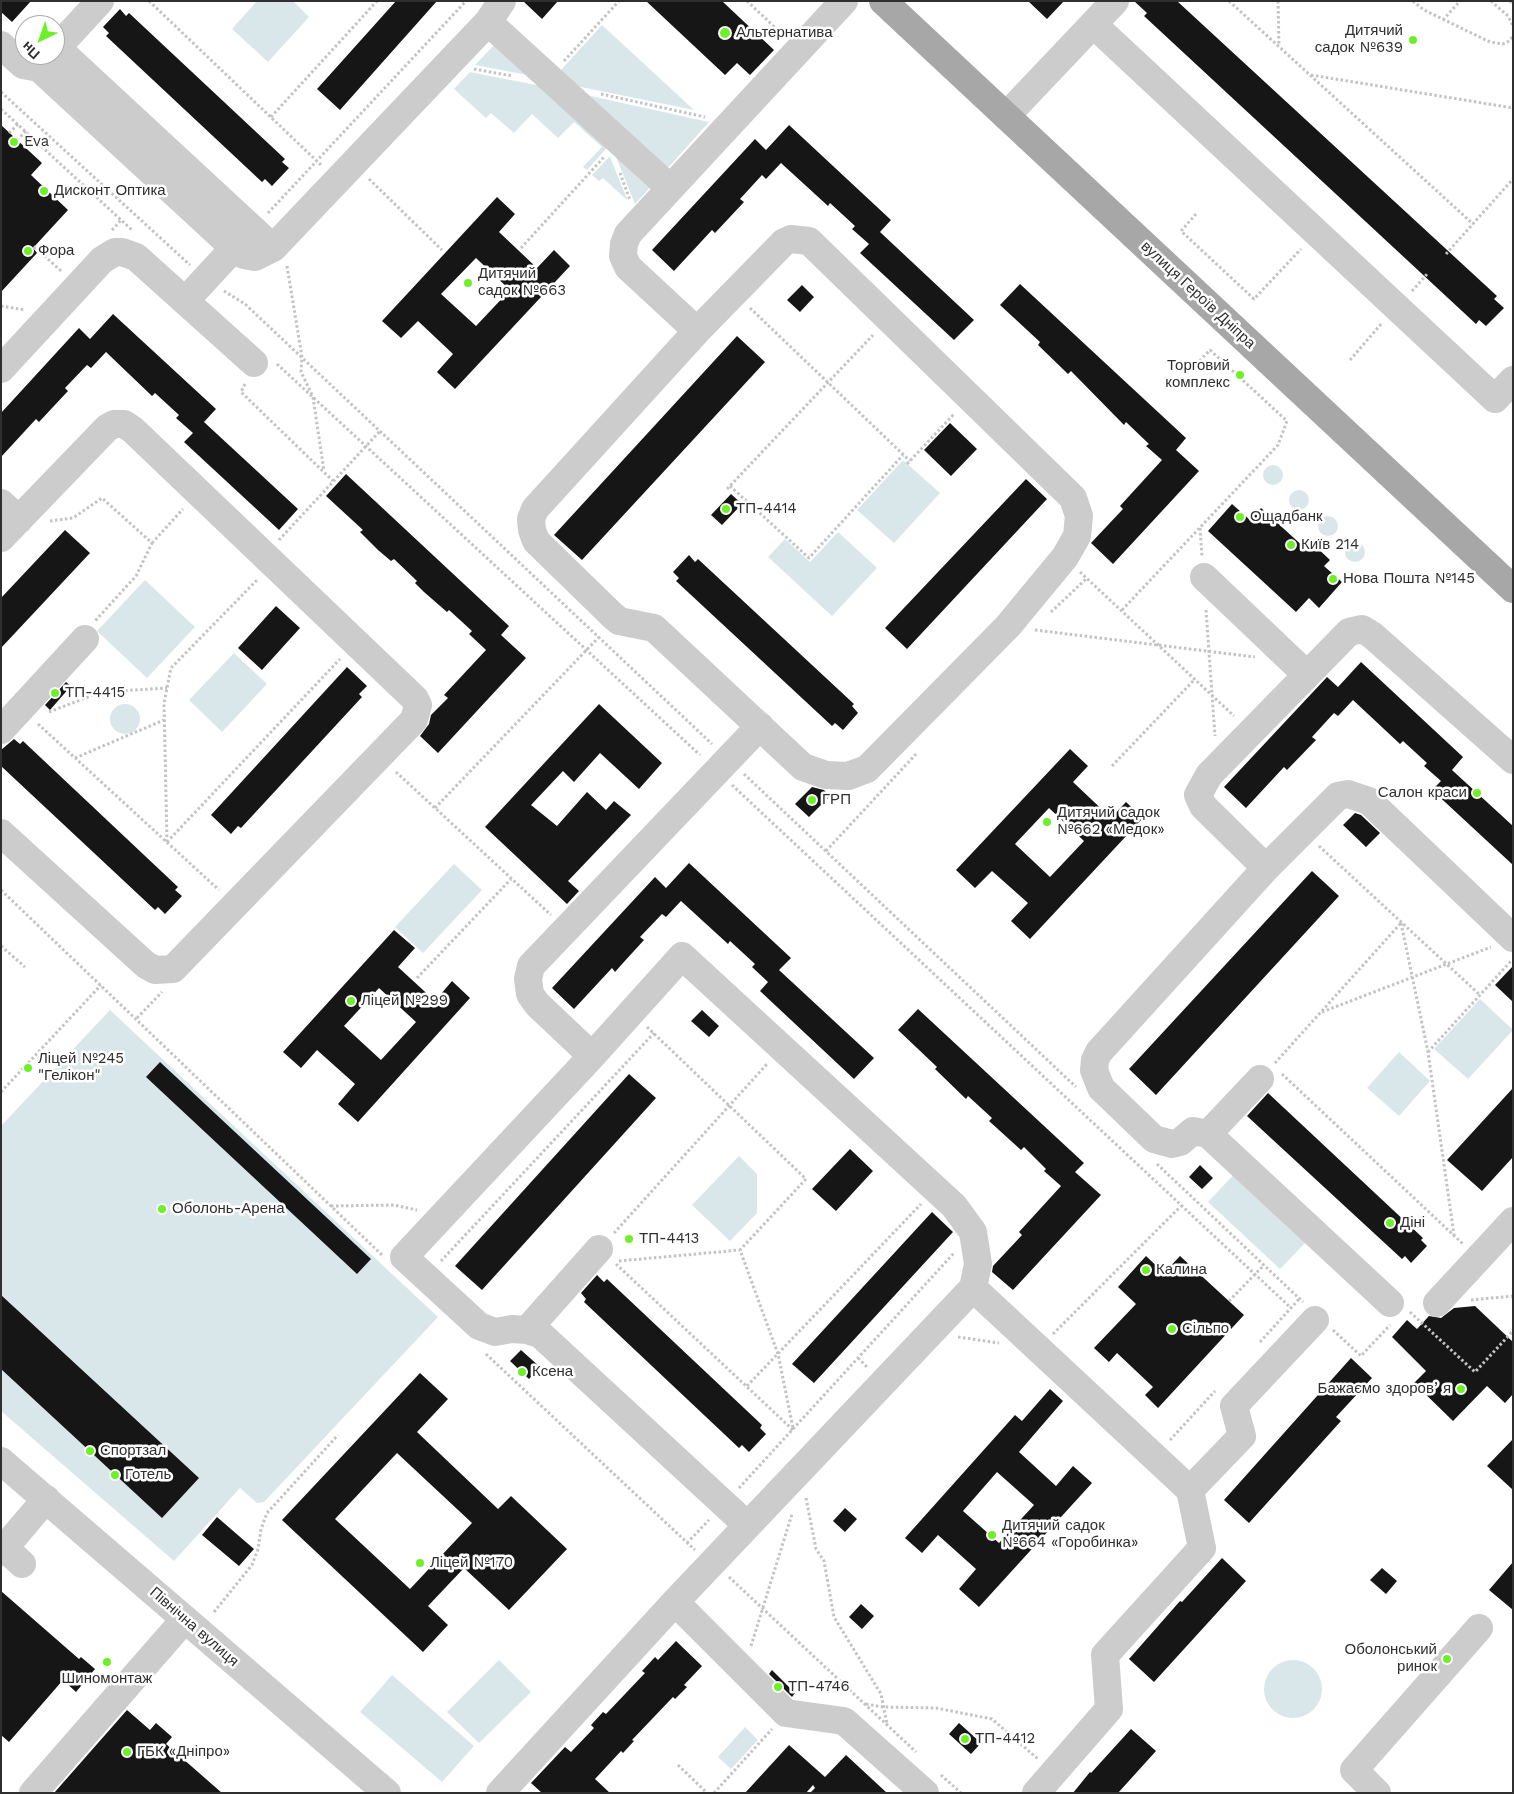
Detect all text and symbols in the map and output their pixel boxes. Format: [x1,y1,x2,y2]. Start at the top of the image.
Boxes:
north arrow [15,15,65,65]
place label: Дитячий садок №639 [1315,22,1403,57]
place label: Альтернатива [736,24,832,42]
marker: Альтернатива [718,26,732,40]
marker: Дитячий садок №639 [1407,34,1419,46]
text: Пн [18,38,43,63]
place label: Eva [24,133,49,151]
marker: Eva [8,136,20,148]
place label: Дисконт Оптика [54,182,166,200]
marker: Дисконт Оптика [38,185,50,197]
street label: вулиця Героїв Дніпра [1137,237,1259,353]
place label: Фора [38,242,74,260]
marker: Фора [22,245,34,257]
place label: Дитячий садок №663 [478,265,566,300]
marker: Дитячий садок №663 [462,277,474,289]
place label: Торговий комплекс [1165,357,1230,392]
marker: Торговий комплекс [1234,369,1246,381]
place label: ТП-4414 [736,500,797,518]
marker: ТП-4414 [720,503,732,515]
place label: Ощадбанк [1250,508,1323,526]
marker: Ощадбанк [1234,511,1246,523]
place label: Київ 214 [1301,536,1359,554]
marker: Київ 214 [1285,539,1297,551]
place label: Нова Пошта №145 [1343,570,1475,588]
marker: Нова Пошта №145 [1327,573,1339,585]
place label: ТП-4415 [65,684,125,702]
marker: ТП-4415 [49,687,61,699]
place label: Салон краси [1378,784,1467,802]
marker: Салон краси [1471,787,1483,799]
place label: ГРП [822,791,851,809]
marker: ГРП [806,794,818,806]
place label: Дитячий садок №662 «Медок» [1057,804,1165,839]
marker: Дитячий садок №662 «Медок» [1041,816,1053,828]
place label: Ліцей №299 [361,992,448,1010]
marker: Ліцей №299 [345,995,357,1007]
place label: Ліцей №245 "Гелікон" [38,1050,124,1085]
marker: Ліцей №245 "Гелікон" [22,1062,34,1074]
place label: Оболонь-Арена [172,1200,285,1218]
marker: Оболонь-Арена [156,1203,168,1215]
place label: Діні [1400,1214,1425,1232]
marker: Діні [1384,1217,1396,1229]
place label: ТП-4413 [639,1230,699,1248]
marker: ТП-4413 [623,1233,635,1245]
place label: Калина [1156,1261,1207,1279]
marker: Калина [1140,1264,1152,1276]
place label: Сільпо [1182,1320,1229,1338]
marker: Сільпо [1166,1323,1178,1335]
place label: Ксена [532,1363,573,1381]
marker: Ксена [516,1366,528,1378]
place label: Бажаємо здоровʼя [1318,1380,1451,1398]
marker: Бажаємо здоровʼя [1455,1383,1467,1395]
place label: Спортзал [100,1442,166,1460]
marker: Спортзал [84,1445,96,1457]
place label: Готель [125,1466,171,1484]
marker: Готель [109,1469,121,1481]
place label: Дитячий садок №664 «Горобинка» [1002,1517,1138,1552]
marker: Дитячий садок №664 «Горобинка» [986,1529,998,1541]
place label: Ліцей №170 [430,1554,513,1572]
marker: Ліцей №170 [414,1557,426,1569]
street label: Північна вулиця [146,1583,242,1671]
place label: Оболонський ринок [1345,1641,1437,1676]
marker: Оболонський ринок [1441,1653,1453,1665]
marker: Шиномонтаж [101,1656,113,1668]
place label: Шиномонтаж [62,1670,152,1688]
place label: ТП-4746 [788,1678,850,1696]
marker: ТП-4746 [772,1681,784,1693]
place label: ТП-4412 [975,1730,1035,1748]
marker: ТП-4412 [959,1733,971,1745]
place label: ГБК «Дніпро» [137,1743,230,1761]
marker: ГБК «Дніпро» [121,1746,133,1758]

